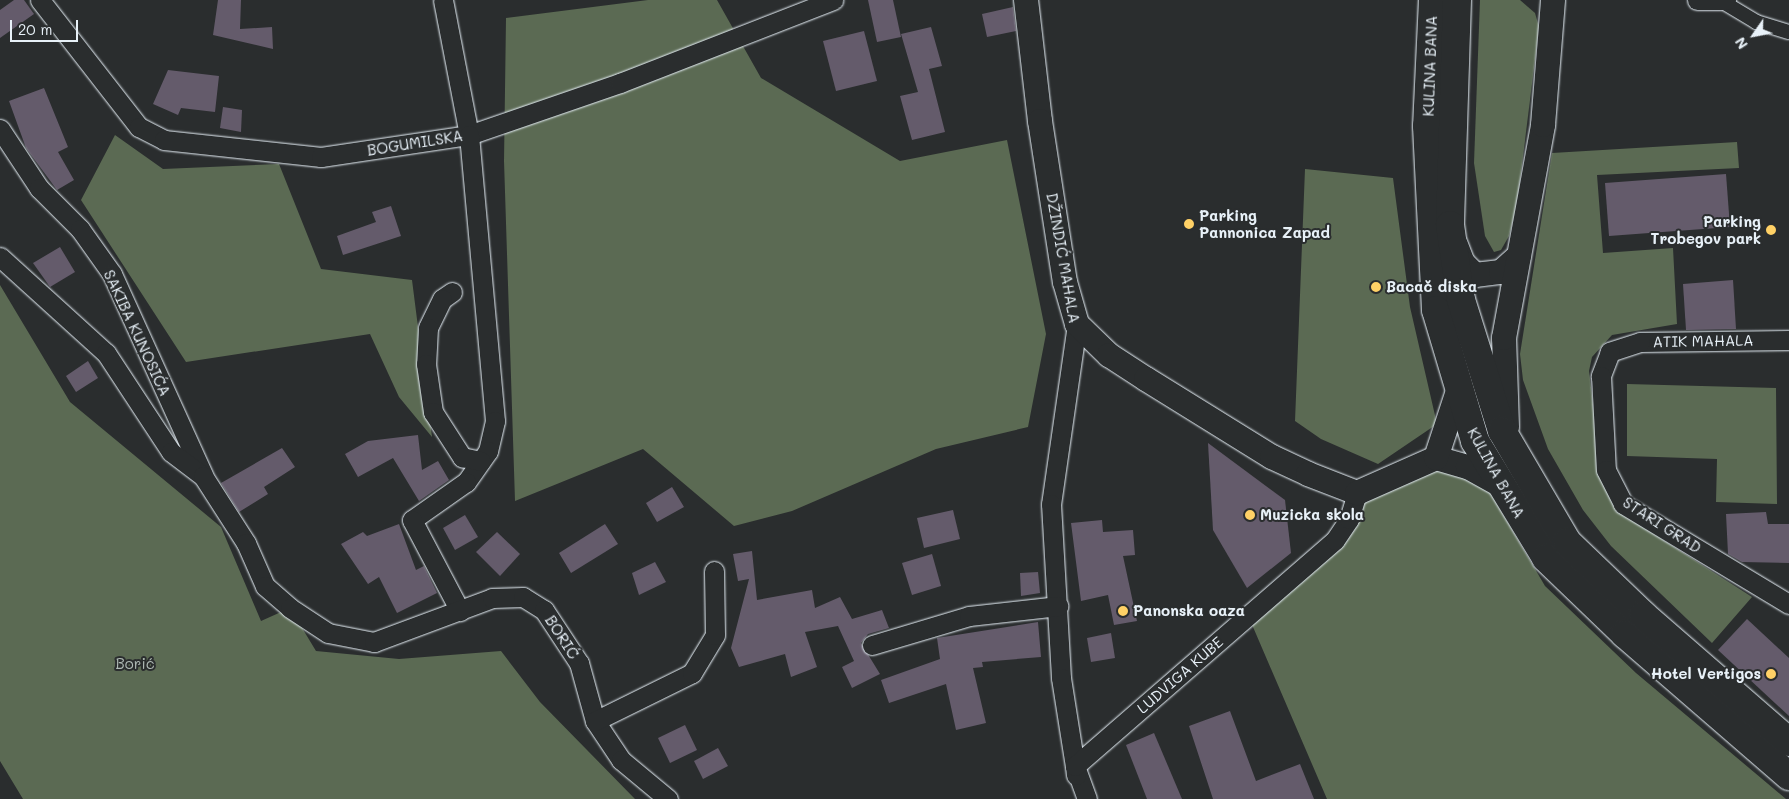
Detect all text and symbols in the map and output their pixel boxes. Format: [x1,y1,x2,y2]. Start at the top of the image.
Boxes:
scale bar [12,10,80,42]
north arrow [1729,10,1779,60]
street label: KULINA BANA [1419,15,1441,117]
text: 20 m [18,19,52,39]
text: N [1730,34,1752,53]
street label: BOGUMILSKA [366,127,464,159]
street label: DŽINDIĆ MAHALA [1043,191,1083,325]
place label: Parking Pannonica Zapad [1199,206,1330,241]
place label: Parking Trobegov park [1651,212,1761,247]
marker: Parking Pannonica Zapad [1183,218,1195,230]
marker: Parking Trobegov park [1765,224,1777,236]
street label: SAKIBA KUNOSIĆA [100,267,174,399]
place label: Bacač diska [1386,278,1477,296]
marker: Bacač diska [1370,281,1382,293]
street label: ATIK MAHALA [1652,331,1754,351]
street label: KULINA BANA [1464,424,1528,522]
street label: STARI GRAD [1620,493,1704,557]
place label: Muzicka skola [1260,506,1364,524]
marker: Muzicka skola [1244,509,1256,521]
place label: Panonska oaza [1133,602,1245,620]
marker: Panonska oaza [1117,605,1129,617]
street label: BORIĆ [541,612,583,662]
street label: LUDVIGA KUBE [1133,633,1227,717]
park label: Borić [115,655,155,673]
place label: Hotel Vertigos [1651,665,1761,683]
marker: Hotel Vertigos [1765,668,1777,680]

